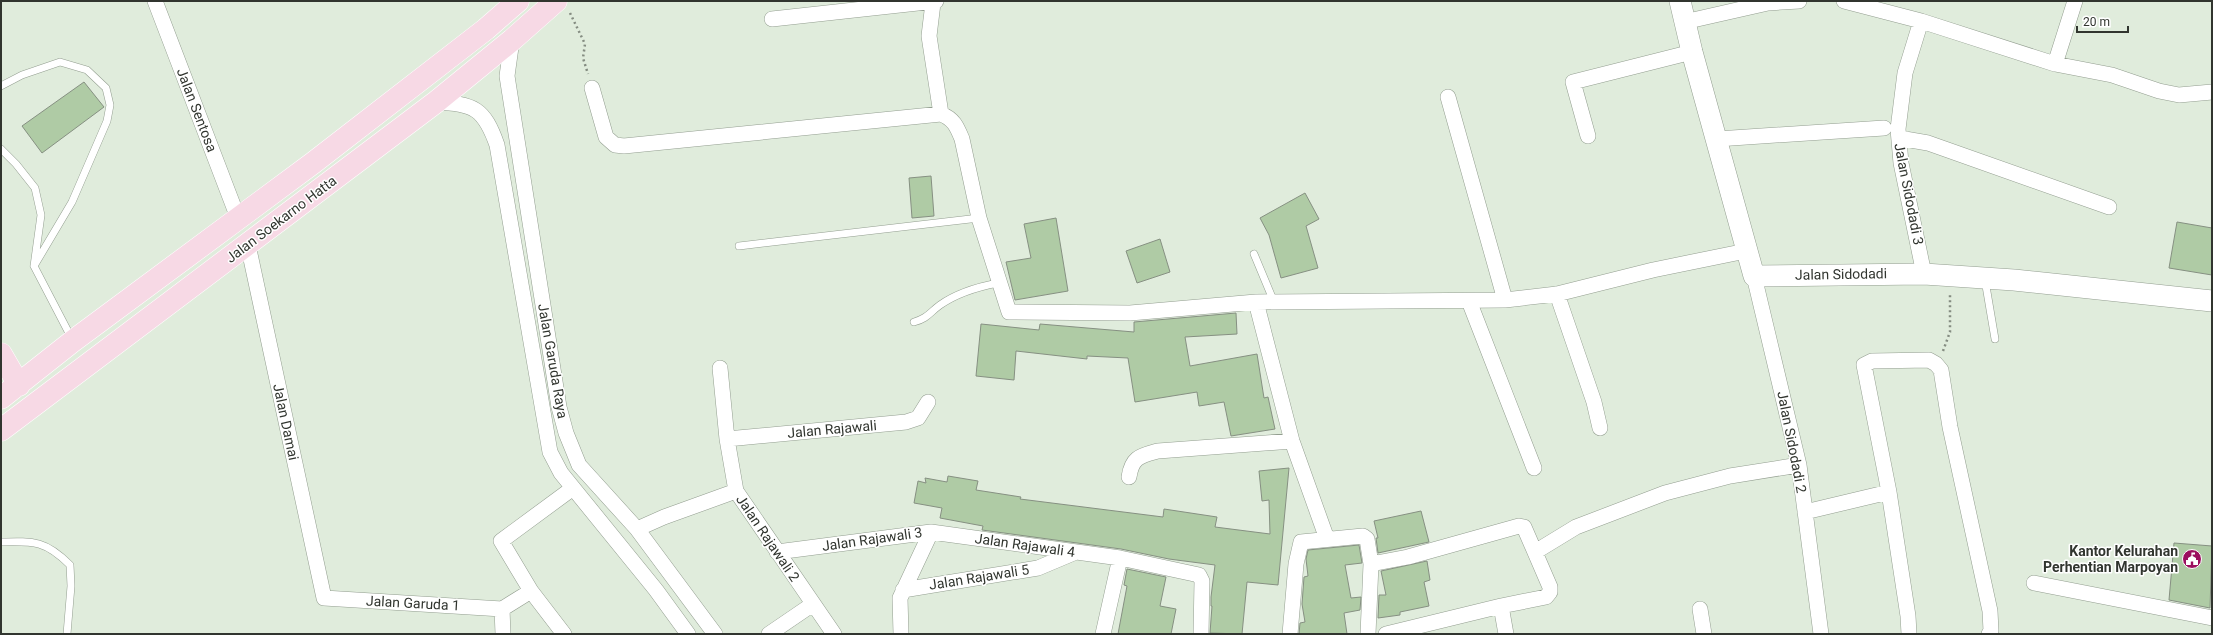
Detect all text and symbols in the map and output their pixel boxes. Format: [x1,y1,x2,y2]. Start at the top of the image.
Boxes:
scale bar [2077,8,2128,34]
text: 20 m [2083,15,2110,29]
street label: Jalan Sentosa [174,66,220,154]
street label: Jalan Sidodadi 3 [1891,142,1927,246]
street label: Jalan Soekarno Hatta [223,172,339,266]
street label: Jalan Sidodadi [1795,265,1887,283]
street label: Jalan Garuda Raya [535,302,571,420]
street label: Jalan Damai [270,382,302,462]
street label: Jalan Sidodadi 2 [1774,390,1810,494]
street label: Jalan Rajawali [787,417,877,441]
street label: Jalan Rajawali 2 [733,492,803,584]
street label: Jalan Rajawali 3 [821,524,923,554]
street label: Jalan Rajawali 4 [974,530,1076,560]
place label: Kantor Kelurahan Perhentian Marpoyan [2043,543,2178,575]
public building icon: Kantor Kelurahan Perhentian Marpoyan [2181,548,2203,570]
street label: Jalan Rajawali 5 [928,561,1030,593]
street label: Jalan Garuda 1 [366,593,460,613]

